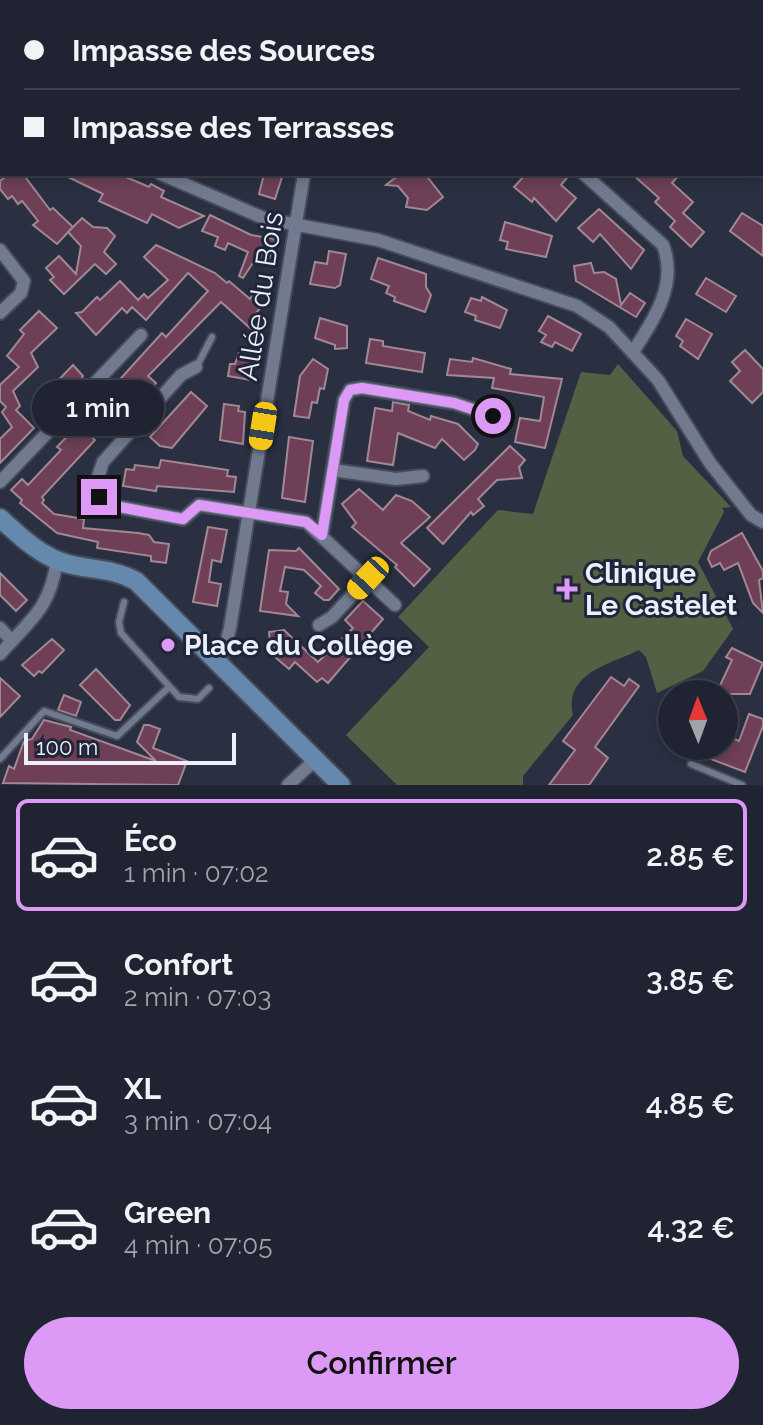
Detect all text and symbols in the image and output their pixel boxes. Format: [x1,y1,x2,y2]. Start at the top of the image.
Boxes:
text: Impasse des Sources [72,33,375,68]
text: Impasse des Terrasses [72,110,394,145]
street label: Allée du Bois [231,209,290,383]
callout: 1 min [33,381,165,437]
text: 1 min [66,393,130,423]
route start [475,398,511,434]
car [247,400,279,452]
route end [81,479,117,515]
car [343,552,393,604]
place label: Clinique Le Castelet [585,557,738,622]
marker: Clinique Le Castelet [556,578,578,600]
place label: Place du Collège [184,629,413,662]
marker: Place du Collège [159,636,177,654]
north arrow [658,680,738,760]
map controls [658,680,738,760]
scale bar [24,729,236,765]
text: 100 m [36,734,98,760]
icon: car [28,819,100,891]
text: Éco [124,823,177,858]
text: 2.85 € [646,838,735,873]
text: 1 min · 07:02 [124,858,269,888]
icon: car [28,943,100,1015]
text: Confort [124,947,233,982]
text: 3.85 € [646,962,735,997]
text: 2 min · 07:03 [124,982,271,1012]
icon: car [28,1067,100,1139]
text: XL [124,1071,161,1106]
text: 4.85 € [646,1086,735,1121]
text: 3 min · 07:04 [124,1106,272,1136]
icon: car [28,1191,100,1263]
text: Green [124,1195,211,1230]
text: 4.32 € [647,1210,735,1245]
text: 4 min · 07:05 [124,1230,272,1260]
button: Confirmer [24,1317,739,1409]

